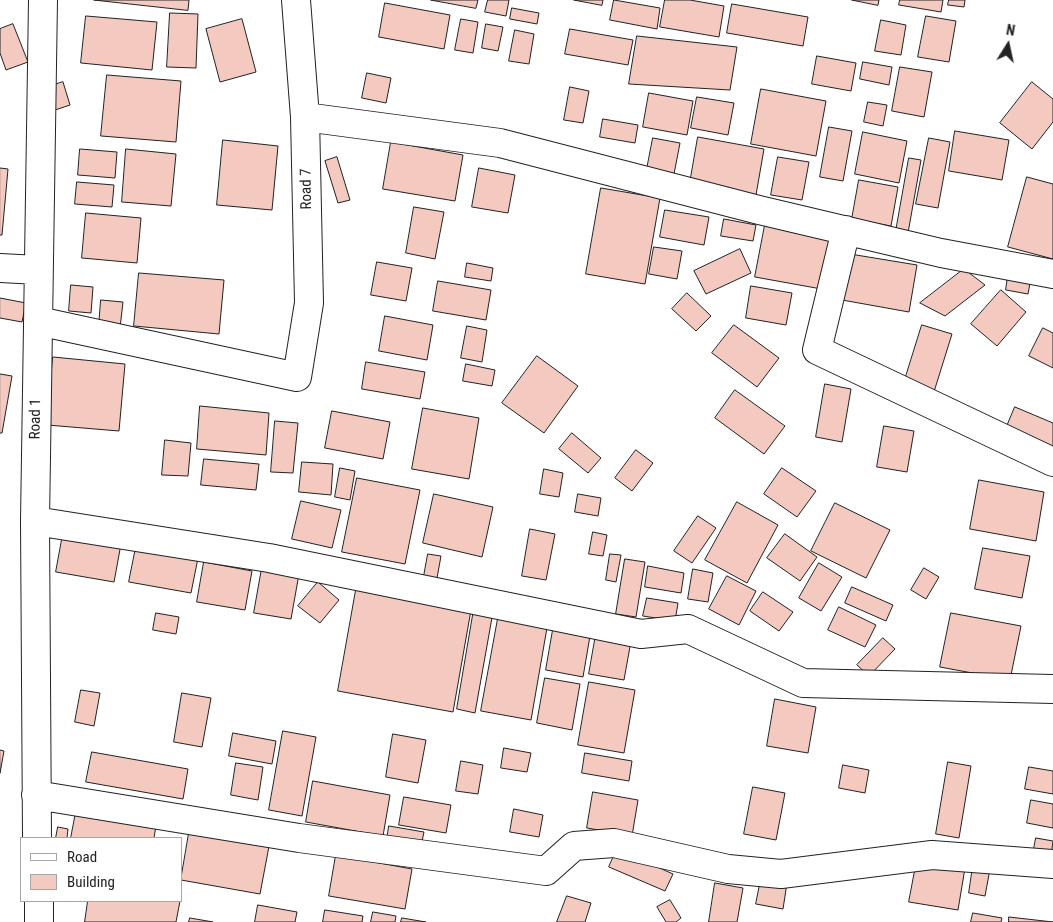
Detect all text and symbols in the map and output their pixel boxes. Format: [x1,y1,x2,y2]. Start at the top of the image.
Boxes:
north arrow [983,20,1033,70]
text: N [1005,22,1016,39]
street label: Road 7 [298,168,316,210]
street label: Road 1 [27,398,45,440]
legend [20,837,182,902]
text: Road [67,848,97,866]
text: Building [67,873,115,891]

